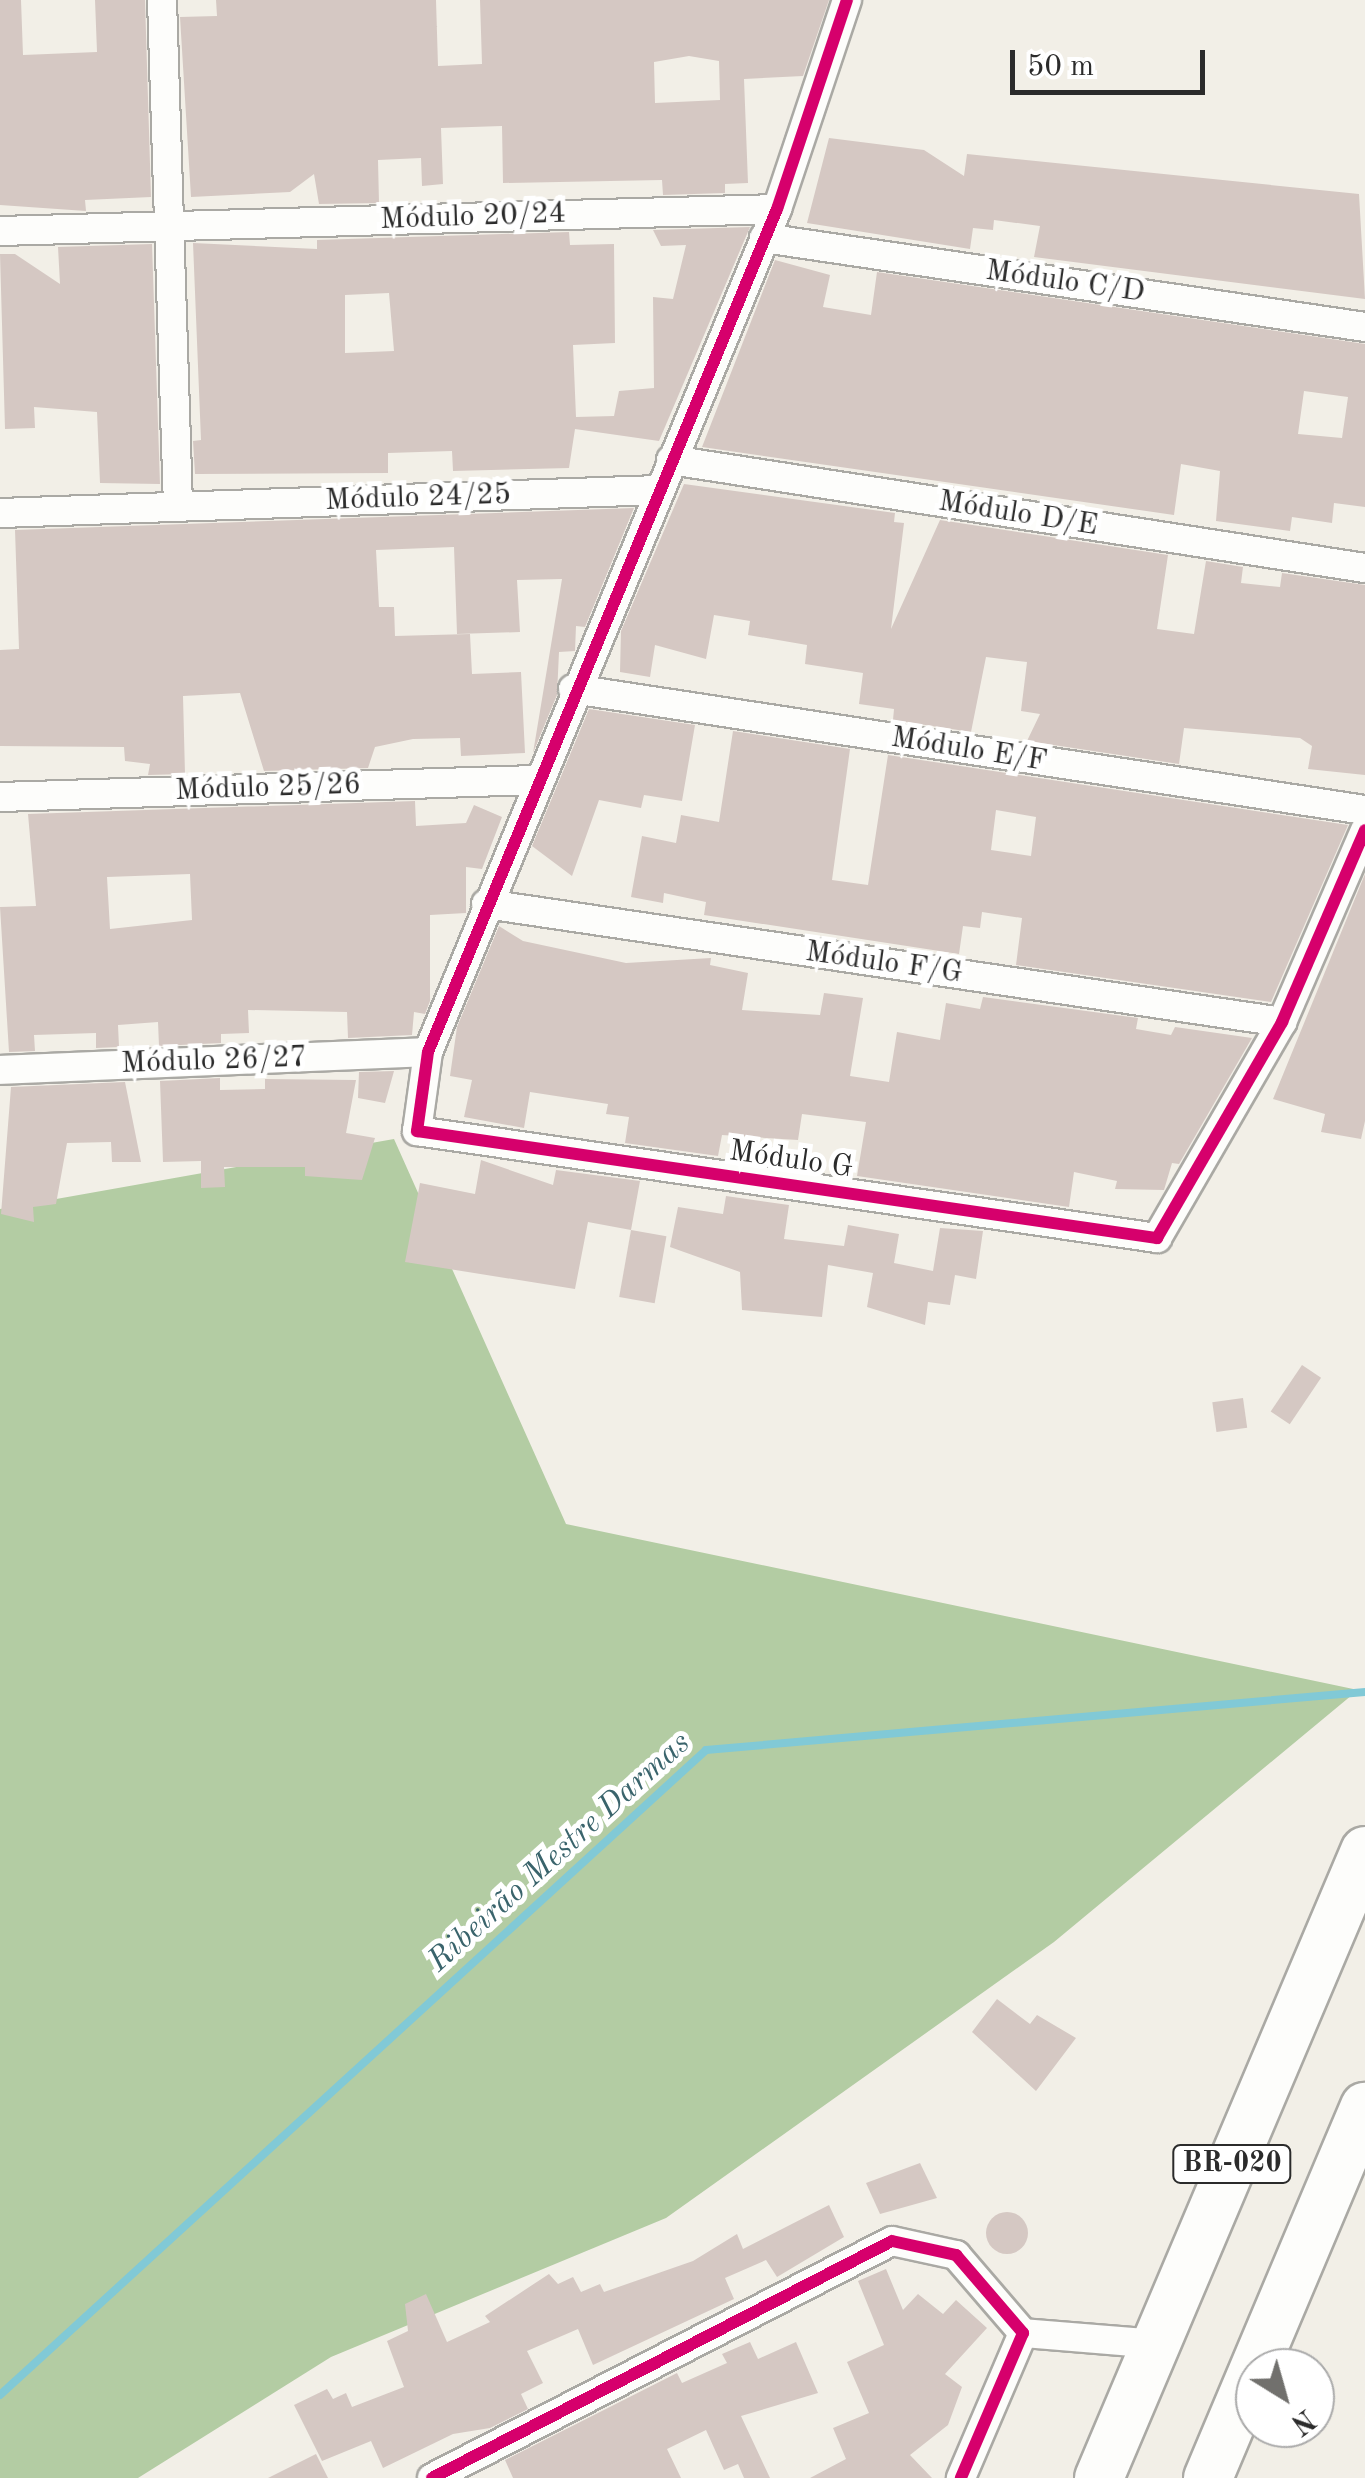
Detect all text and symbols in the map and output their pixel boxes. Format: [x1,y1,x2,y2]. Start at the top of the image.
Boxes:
scale bar [1015,30,1210,92]
text: 50 m [1027,52,1094,82]
street label: Módulo 20/24 [379,196,567,238]
street label: Módulo C/D [983,253,1147,311]
street label: Módulo 24/25 [324,477,512,519]
street label: Módulo D/E [936,484,1100,544]
street label: Módulo E/F [888,720,1050,780]
street label: Módulo 25/26 [174,767,362,809]
street label: Módulo F/G [803,934,965,992]
street label: Módulo 26/27 [120,1040,308,1082]
street label: Módulo G [727,1133,855,1187]
water label: Ribeirão Mestre Darmas [421,1725,699,1981]
road number: BR-020 [1172,2141,1292,2187]
north arrow [1235,2348,1335,2448]
text: N [1285,2403,1319,2438]

